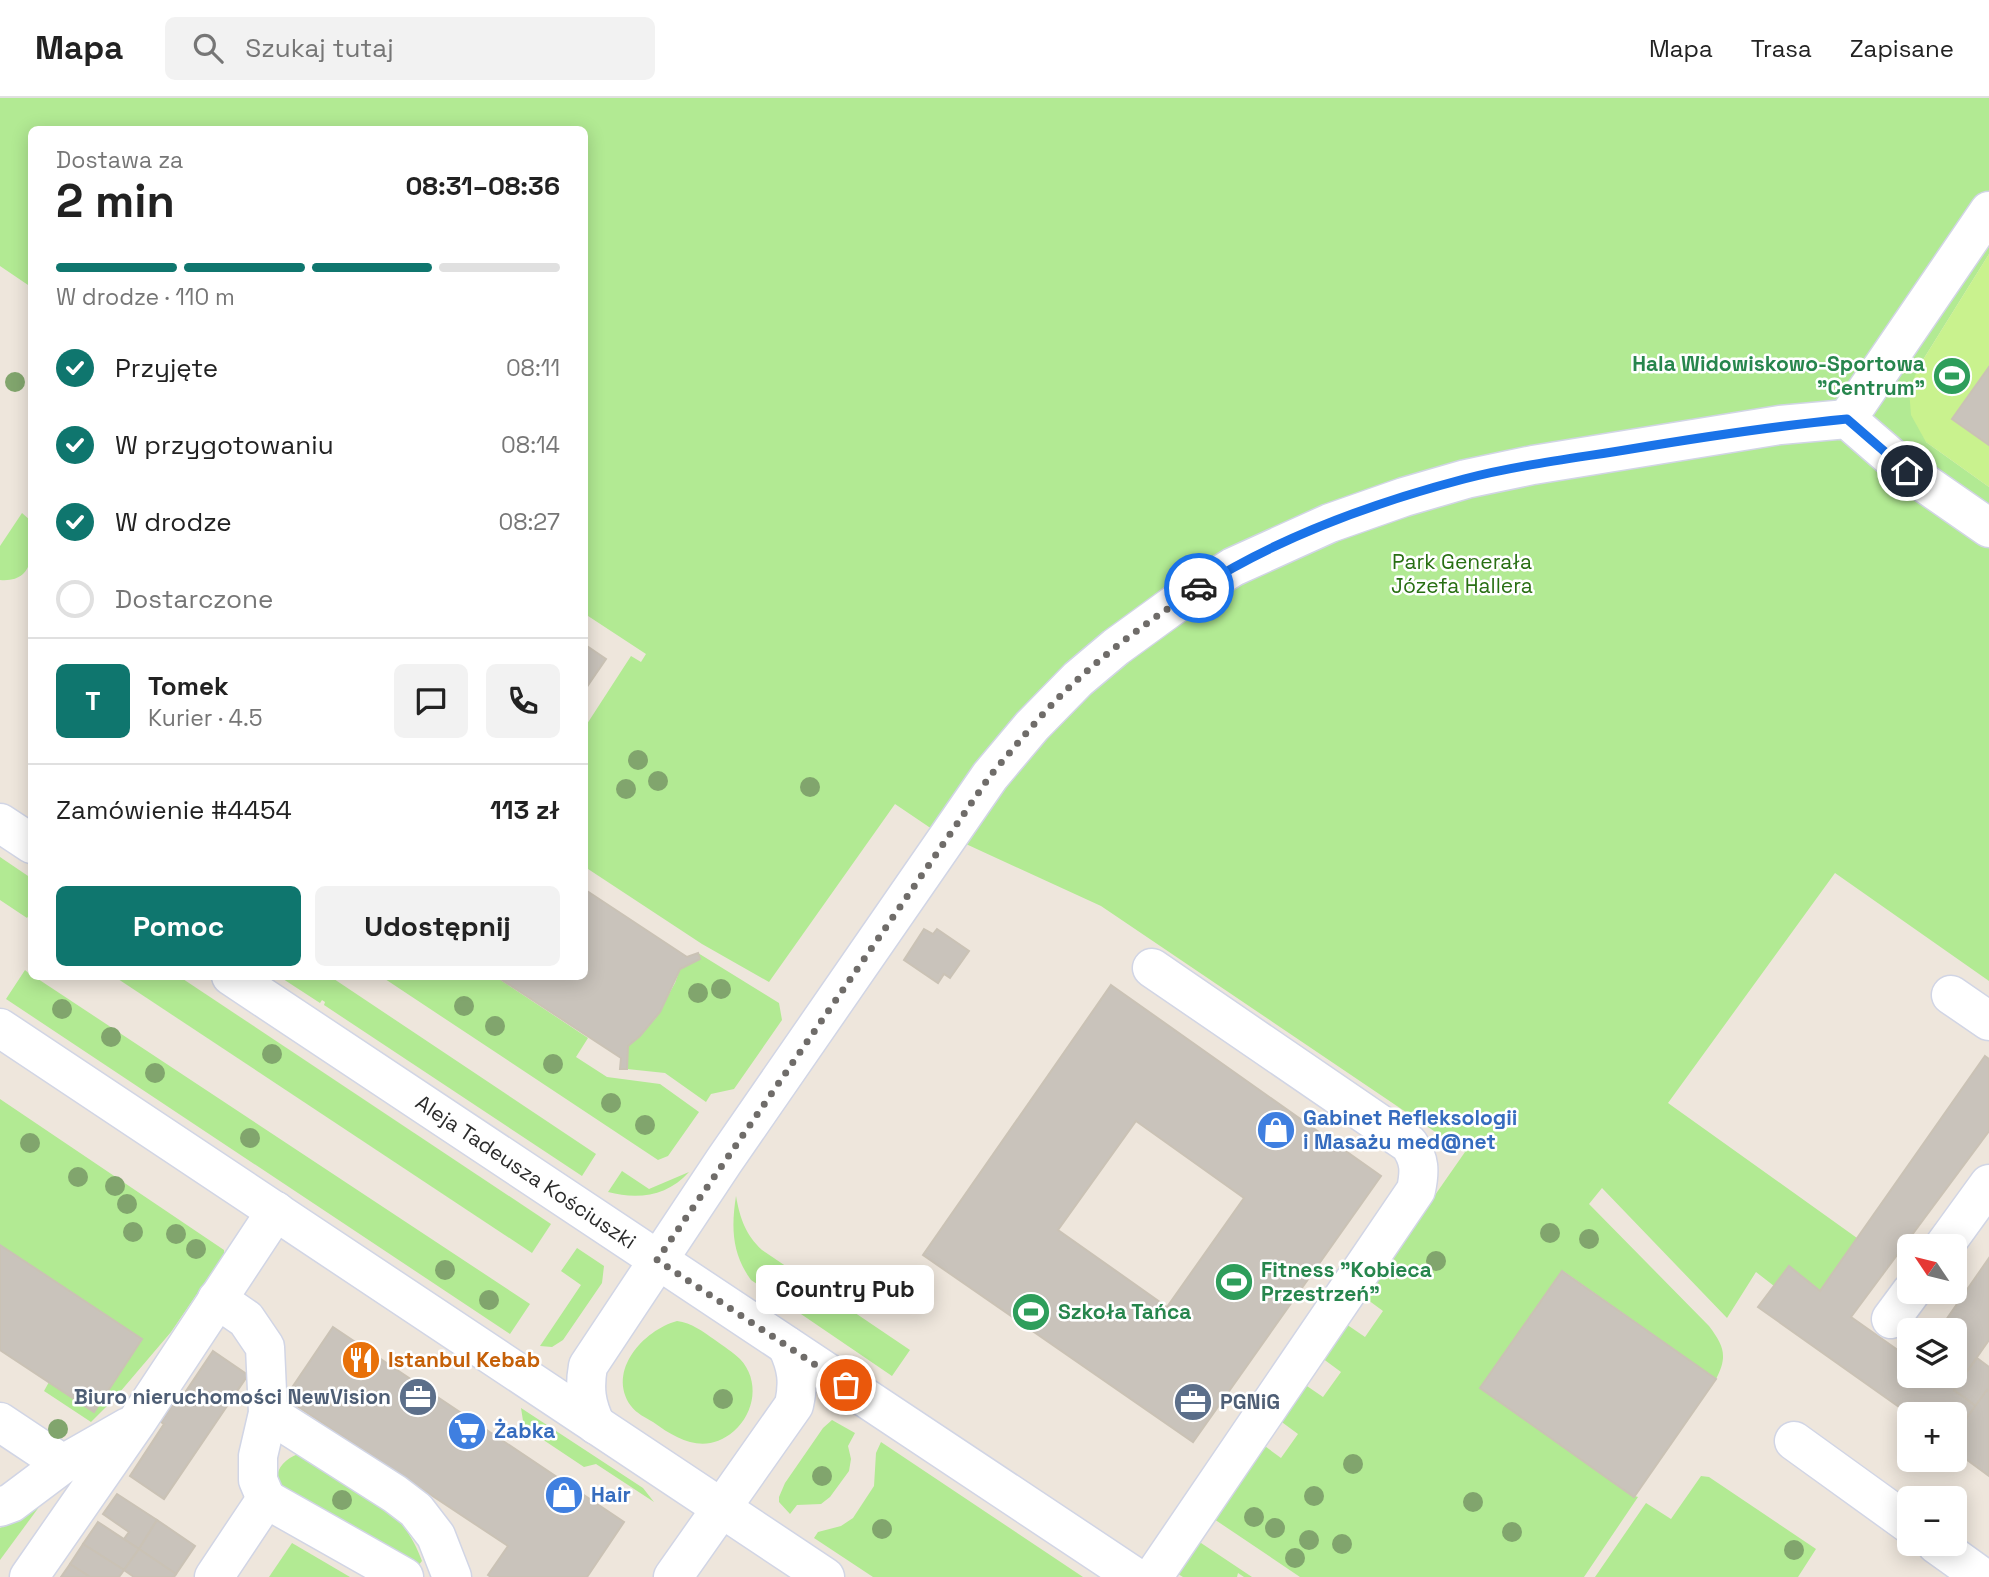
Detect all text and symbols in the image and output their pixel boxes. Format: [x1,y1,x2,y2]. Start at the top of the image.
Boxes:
search box [165,17,655,80]
text: Mapa [35,27,123,69]
icon: search [189,29,227,67]
text: Szukaj tutaj [245,31,394,65]
text: Mapa [1649,33,1713,64]
text: Trasa [1751,33,1812,64]
text: Zapisane [1850,33,1954,64]
text: Dostawa za [56,145,183,175]
text: 08:31–08:36 [405,169,560,203]
text: 2 min [56,172,175,230]
text: W drodze · 110 m [56,282,235,312]
icon: check [56,349,94,387]
place label: Hala Widowiskowo-Sportowa "Centrum" [1632,350,1925,401]
text: Przyjęte [115,351,218,385]
text: 08:11 [506,353,560,383]
sports icon: Hala Widowiskowo-Sportowa "Centrum" [1931,355,1973,397]
icon: check [56,426,94,464]
text: W przygotowaniu [115,428,334,462]
text: 08:14 [501,430,560,460]
pin [1877,441,1937,501]
icon: home [1888,452,1926,490]
icon: check [56,503,94,541]
text: W drodze [115,505,232,539]
text: 08:27 [498,507,560,537]
park label: Park Generała Józefa Hallera [1391,548,1533,599]
courier [1164,553,1234,623]
icon: car [1180,569,1218,607]
text: Dostarczone [115,582,273,616]
button: chat [394,664,468,738]
button: phone [486,664,560,738]
text: Tomek [148,669,229,703]
text: T [85,684,101,718]
text: Kurier · 4.5 [148,703,263,733]
text: Zamówienie #4454 [56,793,292,827]
text: 113 zł [490,793,560,827]
button: Pomoc [56,886,301,966]
button: Udostępnij [315,886,560,966]
street label: Aleja Tadeusza Kościuszki [411,1089,641,1255]
place label: Gabinet Refleksologii i Masażu med@net [1303,1104,1517,1155]
shop icon: Gabinet Refleksologii i Masażu med@net [1255,1109,1297,1151]
north arrow [1897,1234,1967,1304]
map controls [1897,1234,1967,1556]
place label: Fitness "Kobieca Przestrzeń" [1261,1256,1432,1307]
sports icon: Fitness "Kobieca Przestrzeń" [1213,1261,1255,1303]
callout: Country Pub [757,1266,935,1315]
text: Country Pub [775,1274,915,1304]
sports icon: Szkoła Tańca [1010,1291,1052,1333]
place label: Szkoła Tańca [1058,1298,1191,1325]
button: layers [1897,1318,1967,1388]
restaurant icon: Istanbul Kebab [340,1339,382,1381]
place label: Istanbul Kebab [388,1346,540,1373]
pin [816,1355,876,1415]
icon: bag [827,1366,865,1404]
office icon: Biuro nieruchomości NewVision [397,1376,439,1418]
office icon: PGNiG [1172,1381,1214,1423]
place label: Biuro nieruchomości NewVision [74,1383,391,1410]
place label: PGNiG [1220,1388,1280,1415]
button: + [1897,1402,1967,1472]
supermarket icon: Żabka [446,1410,488,1452]
place label: Żabka [494,1417,555,1444]
shop icon: Hair [543,1474,585,1516]
place label: Hair [591,1481,631,1508]
button: − [1897,1486,1967,1556]

